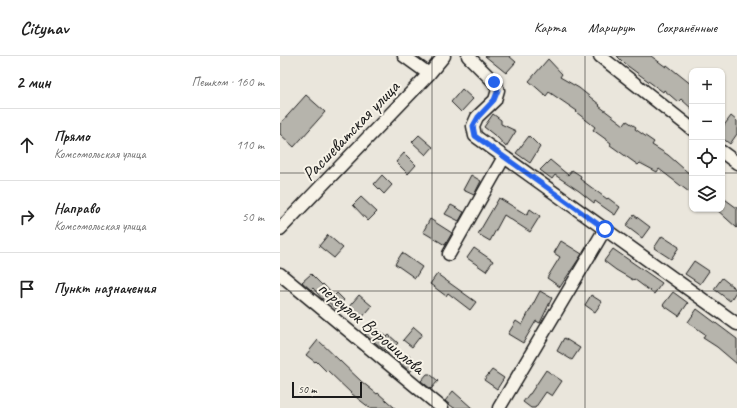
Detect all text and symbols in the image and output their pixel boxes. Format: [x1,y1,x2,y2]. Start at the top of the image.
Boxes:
text: Citynav [20,16,68,40]
text: Карта [534,19,566,36]
text: Маршрут [588,19,634,36]
text: Сохранённые [656,19,717,36]
map controls [689,68,725,212]
button: + [689,68,725,104]
text: 2 мин [16,72,51,93]
route end [485,73,503,91]
text: Пешком · 160 m [191,74,264,90]
street label: Расшеватская улица [297,75,406,186]
button: − [689,104,725,140]
text: Прямо [54,127,90,146]
icon: ahead [16,134,38,156]
text: 110 m [236,137,264,153]
button: locate [689,140,725,176]
text: Комсомольская улица [54,146,146,162]
button: layers [689,176,725,212]
text: Направо [54,199,100,218]
icon: right [16,206,38,228]
text: 50 m [242,209,264,225]
text: Комсомольская улица [54,218,146,234]
route start [596,220,614,238]
street label: переулок Ворошилова [313,276,431,381]
icon: arrive [16,278,38,300]
text: Пункт назначения [54,279,156,298]
scale bar [292,380,362,399]
text: 50 m [298,382,317,396]

